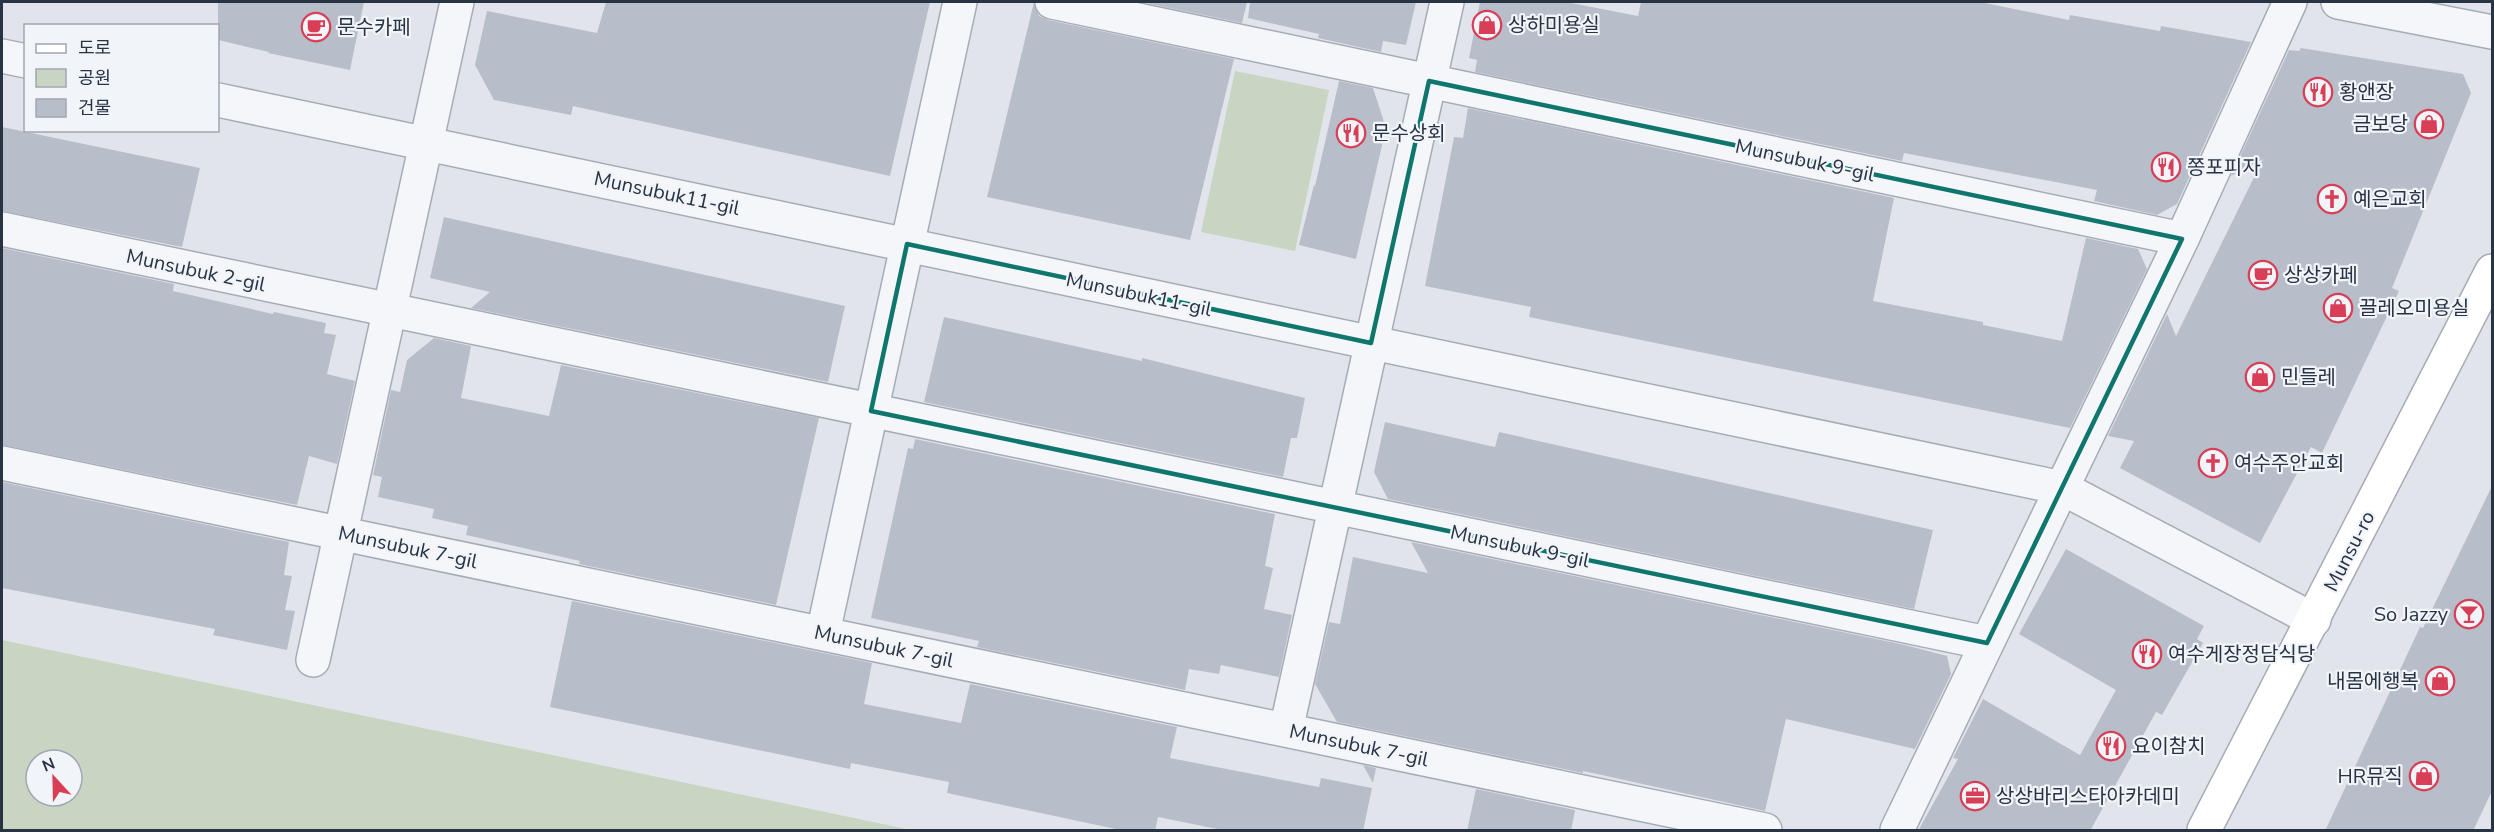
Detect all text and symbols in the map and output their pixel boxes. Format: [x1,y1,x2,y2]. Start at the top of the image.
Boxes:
shop icon: 상하미용실 [1471,9,1503,41]
cafe icon: 문수카페 [300,11,332,43]
place label: 상하미용실 [1508,12,1600,39]
place label: 문수카페 [337,14,411,41]
legend [24,24,219,132]
text: 도로 [78,36,111,60]
text: 공원 [78,66,111,90]
restaurant icon: 황앤장 [2302,76,2334,108]
place label: 황앤장 [2339,79,2394,106]
text: 건물 [78,96,111,120]
shop icon: 금보당 [2413,108,2445,140]
place label: 금보당 [2353,111,2408,138]
restaurant icon: 문수상회 [1335,117,1367,149]
place label: 문수상회 [1372,120,1446,147]
street label: Munsubuk 9-gil [1733,133,1877,188]
restaurant icon: 쫑포피자 [2150,151,2182,183]
place label: 쫑포피자 [2187,154,2261,181]
street label: Munsubuk11-gil [591,165,742,222]
church icon: 예은교회 [2316,183,2348,215]
place label: 예은교회 [2353,186,2427,213]
street label: Munsubuk 2-gil [124,243,268,298]
cafe icon: 상상카페 [2247,259,2279,291]
place label: 상상카페 [2284,262,2358,289]
street label: Munsubuk11-gil [1063,266,1214,323]
shop icon: 끌레오미용실 [2322,292,2354,324]
place label: 끌레오미용실 [2359,295,2469,322]
shop icon: 민들레 [2244,361,2276,393]
place label: 민들레 [2281,364,2336,391]
church icon: 여수주안교회 [2197,447,2229,479]
place label: 여수주안교회 [2234,450,2344,477]
street label: Munsu-ro [2318,506,2381,596]
street label: Munsubuk 9-gil [1448,519,1592,574]
street label: Munsubuk 7-gil [336,520,480,575]
bar icon: So Jazzy [2453,598,2485,630]
place label: So Jazzy [2374,601,2449,628]
street label: Munsubuk 7-gil [812,619,956,674]
restaurant icon: 여수게장정담식당 [2131,638,2163,670]
place label: 여수게장정담식당 [2168,641,2315,668]
shop icon: 내몸에행복 [2424,665,2456,697]
place label: 내몸에행복 [2327,668,2419,695]
street label: Munsubuk 7-gil [1287,718,1431,773]
restaurant icon: 요이참치 [2095,730,2127,762]
place label: 요이참치 [2132,733,2206,760]
north arrow [24,748,84,808]
text: N [39,753,58,777]
shop icon: HR뮤직 [2408,760,2440,792]
place label: HR뮤직 [2338,763,2403,790]
office icon: 상상바리스타아카데미 [1959,780,1991,812]
place label: 상상바리스타아카데미 [1996,783,2180,810]

